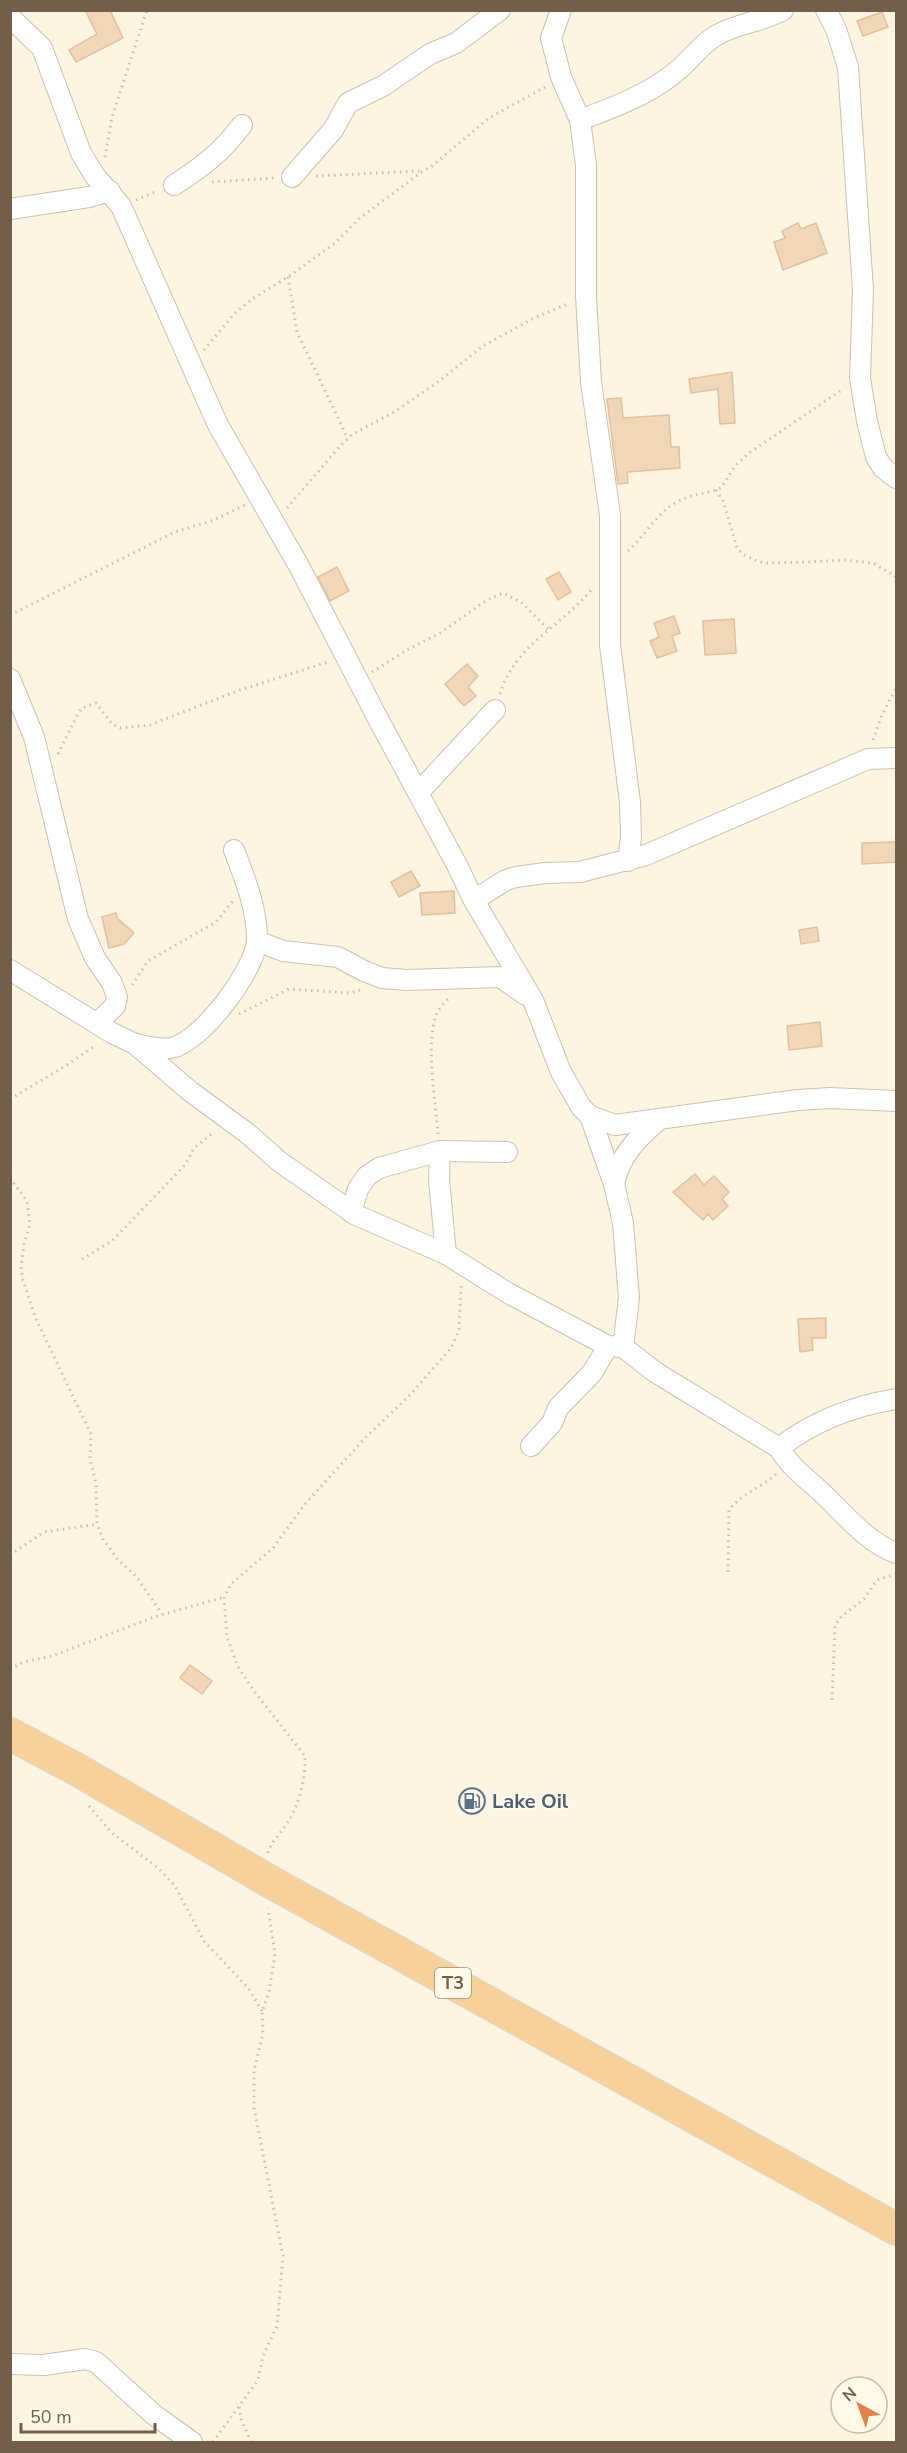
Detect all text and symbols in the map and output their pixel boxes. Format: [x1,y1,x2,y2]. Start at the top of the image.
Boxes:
fuel station icon: Lake Oil [457,1786,487,1816]
place label: Lake Oil [492,1788,569,1815]
road number: T3 [435,1968,471,1998]
north arrow [829,2375,889,2435]
text: N [838,2382,862,2407]
scale bar [21,2396,154,2434]
text: 50 m [30,2405,72,2429]

